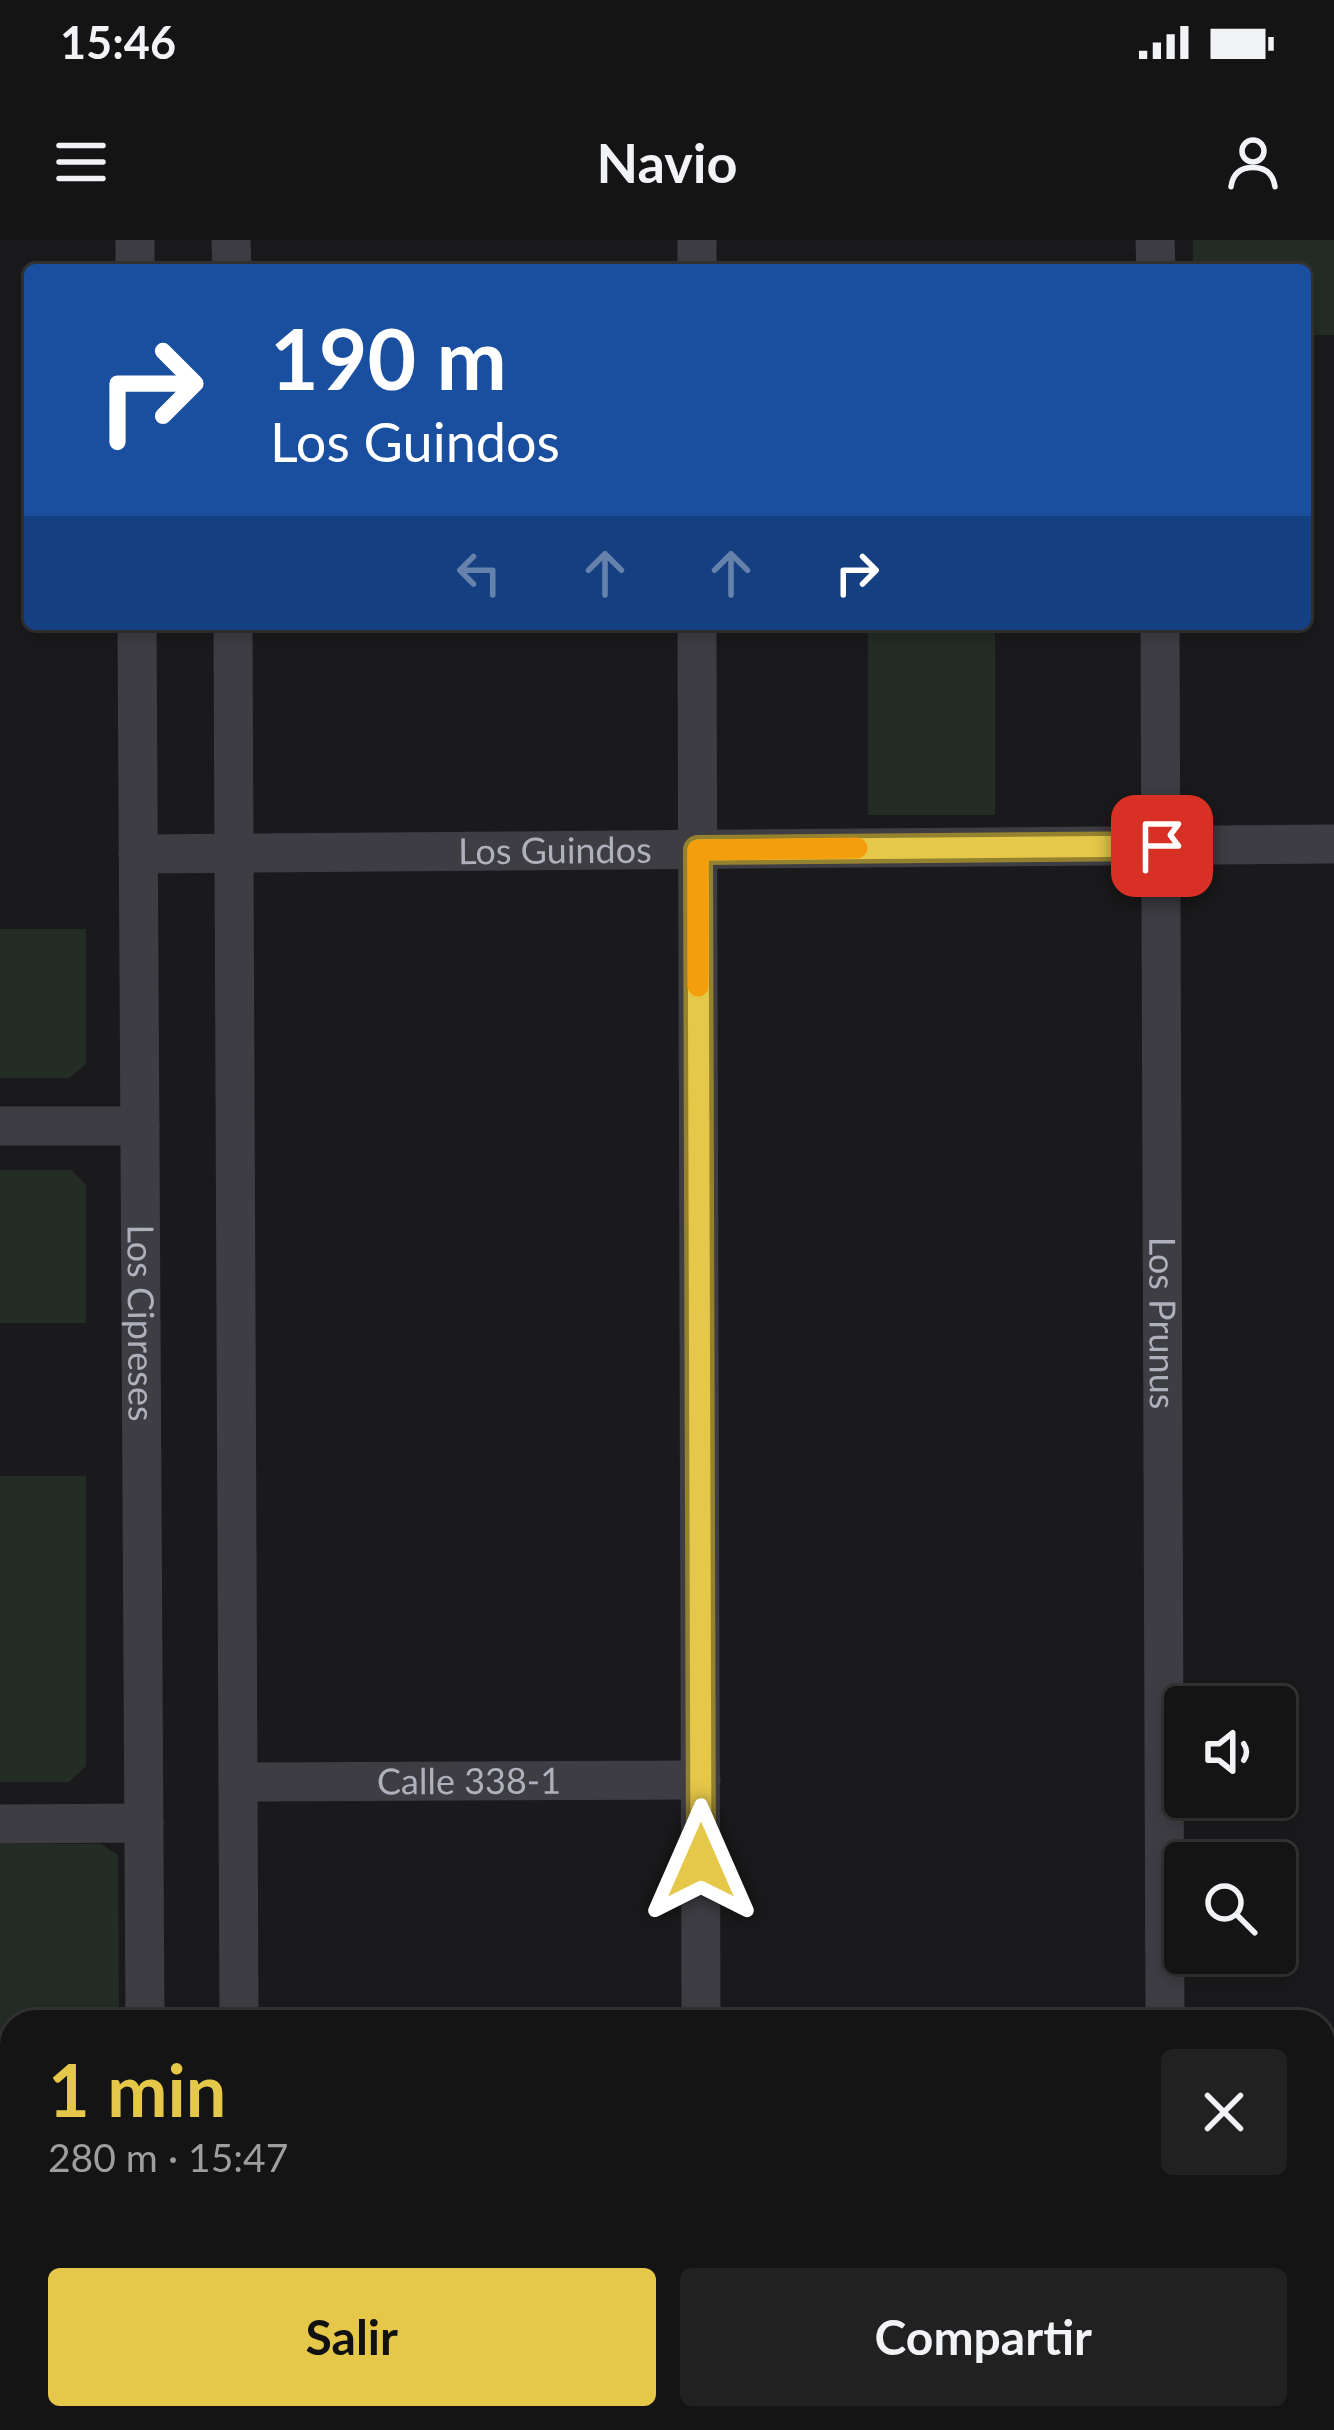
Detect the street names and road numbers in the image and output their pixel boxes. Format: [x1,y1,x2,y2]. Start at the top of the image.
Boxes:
street label: Los Guindos [458,827,652,872]
street label: Los Cipreses [119,1224,165,1422]
street label: Los Prunus [1141,1237,1186,1409]
street label: Calle 338-1 [377,1758,561,1802]

